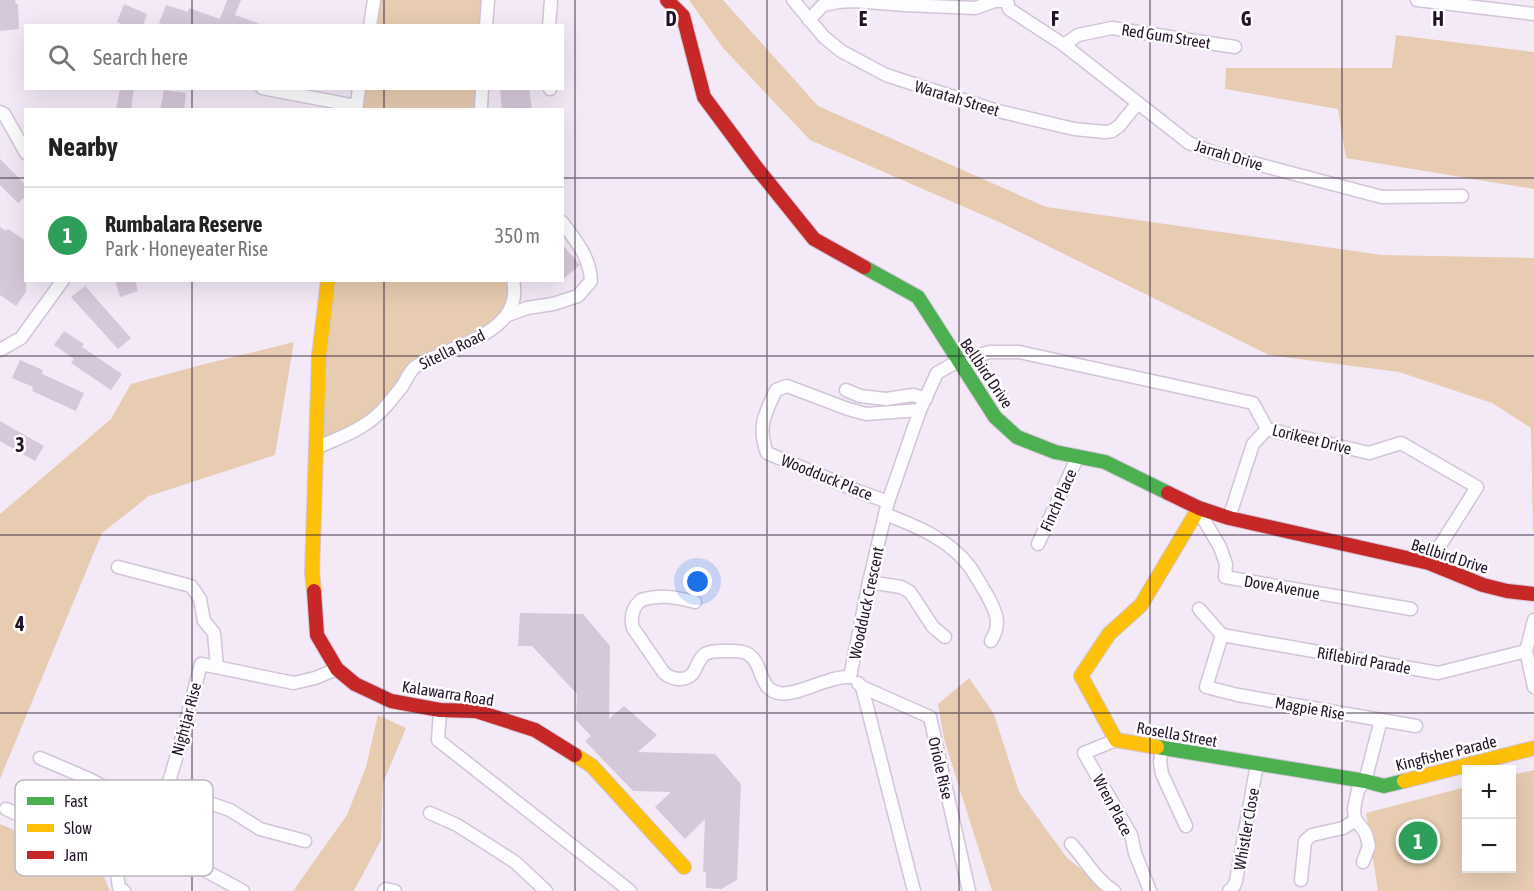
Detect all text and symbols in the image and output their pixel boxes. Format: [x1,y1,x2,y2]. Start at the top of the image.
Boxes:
text: D [665,7,677,30]
text: E [859,7,868,30]
text: F [1051,7,1059,30]
text: G [1241,7,1252,30]
text: H [1432,7,1444,30]
street label: Red Gum Street [1120,20,1212,52]
search box [24,24,564,90]
icon: search [45,41,78,74]
text: Search here [93,44,188,70]
street label: Waratah Street [913,77,1002,120]
text: Nearby [48,132,118,162]
street label: Jarrah Drive [1193,136,1265,174]
text: Rumbalara Reserve [105,211,263,237]
text: 1 [63,224,72,247]
text: 350 m [495,224,540,247]
text: Park · Honeyeater Rise [105,237,268,260]
street label: Sitella Road [416,325,488,373]
street label: Bellbird Drive [957,335,1017,411]
street label: Lorikeet Drive [1270,420,1354,458]
text: 3 [15,433,25,456]
street label: Woodduck Place [779,451,875,503]
street label: Finch Place [1036,466,1080,534]
street label: Bellbird Drive [1409,535,1491,577]
street label: Woodduck Crescent [845,545,887,661]
your location [683,567,712,596]
street label: Dove Avenue [1243,571,1321,603]
text: 4 [14,612,25,635]
street label: Riflebird Parade [1316,643,1412,677]
street label: Kalawarra Road [401,677,495,709]
street label: Nightjar Rise [168,680,205,758]
street label: Magpie Rise [1274,693,1346,724]
street label: Rosella Street [1135,718,1219,750]
street label: Kingfisher Parade [1394,732,1499,775]
street label: Oriole Rise [925,735,957,801]
map controls [1462,765,1516,873]
button: + [1462,765,1516,819]
street label: Wren Place [1090,772,1136,838]
legend [15,780,213,876]
street label: Whistler Close [1230,786,1262,872]
text: Fast [64,792,88,810]
pin: 1 [1398,818,1438,864]
text: Slow [64,819,92,837]
button: − [1462,819,1516,873]
text: Jam [64,846,88,864]

